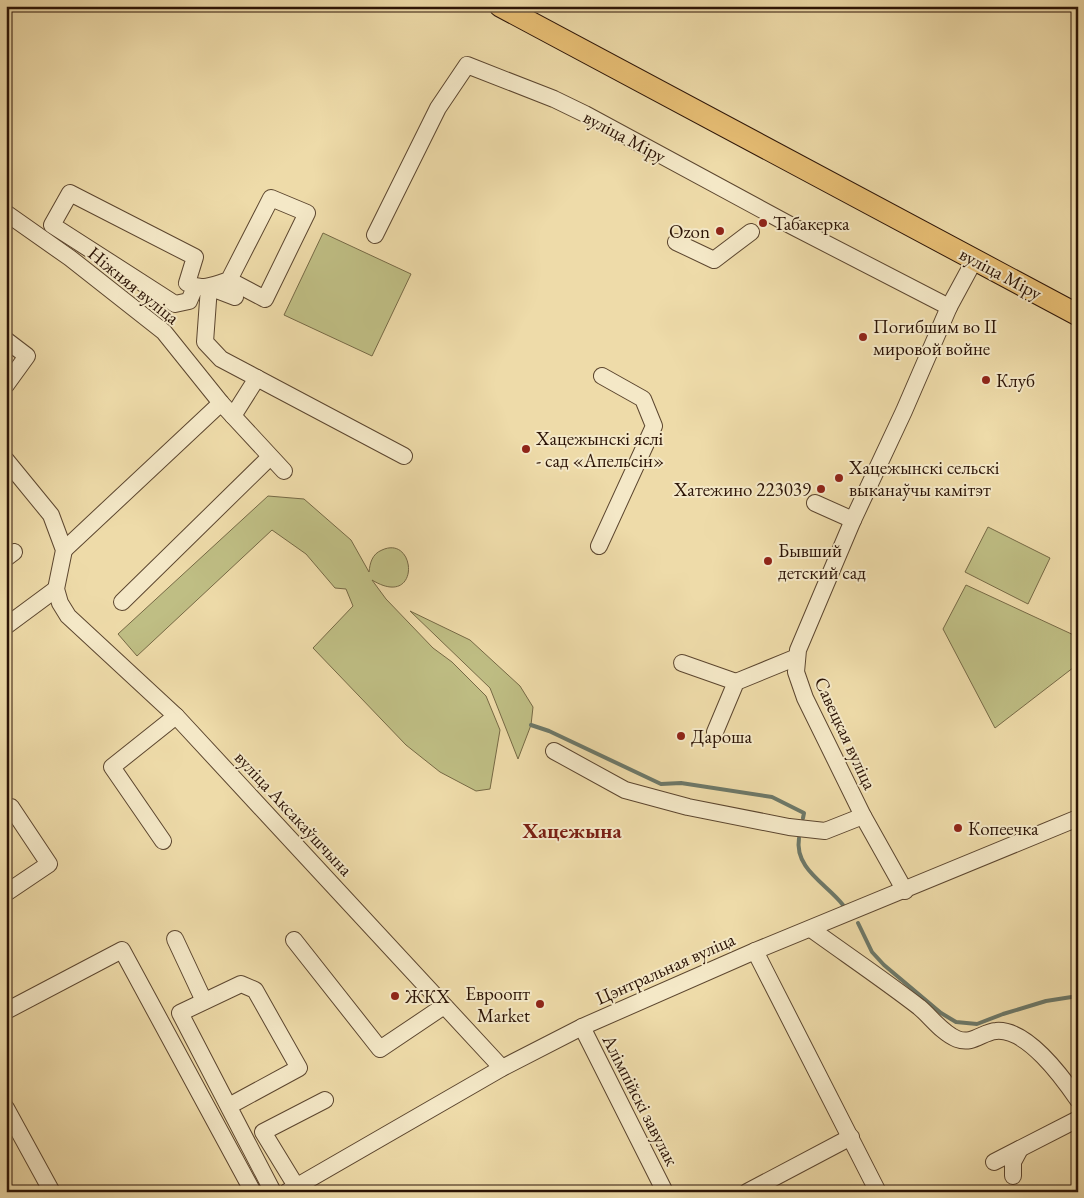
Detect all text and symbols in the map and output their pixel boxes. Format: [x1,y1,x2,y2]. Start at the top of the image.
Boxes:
street label: вуліца Міру [579,104,671,169]
place label: Табакерка [773,211,850,236]
marker: Табакерка [757,217,769,229]
place label: Ozon [669,219,710,244]
marker: Ozon [714,225,726,237]
street label: Ніжняя вуліца [83,241,185,330]
street label: вуліца Міру [955,241,1047,306]
place label: Погибшим во II мировой войне [873,314,997,361]
marker: Погибшим во II мировой войне [857,331,869,343]
place label: Клуб [996,368,1035,393]
marker: Клуб [980,374,992,386]
place label: Хацежынскі яслі - сад «Апельсін» [535,426,664,473]
marker: Хацежынскі яслі - сад «Апельсін» [520,443,532,455]
place label: Хацежынскі сельскі выканаўчы камітэт [848,455,1000,502]
marker: Хацежынскі сельскі выканаўчы камітэт [833,472,845,484]
place label: Хатежино 223039 [673,477,811,502]
marker: Хатежино 223039 [815,483,827,495]
place label: Бывший детский сад [778,538,866,585]
marker: Бывший детский сад [762,555,774,567]
street label: Савецкая вуліца [808,673,883,794]
place label: Дароша [691,724,752,749]
marker: Дароша [675,730,687,742]
street label: вуліца Аксакаўшчына [229,745,359,882]
place label: Копеечка [968,816,1039,841]
district label: Хацежына [521,817,622,844]
marker: Копеечка [952,822,964,834]
street label: Цэнтральная вуліца [591,926,739,1010]
place label: Евроопт Market [465,981,530,1028]
place label: ЖКХ [404,984,450,1009]
marker: ЖКХ [389,990,401,1002]
marker: Евроопт Market [534,998,546,1010]
street label: Алімпійскі завулак [596,1029,684,1170]

